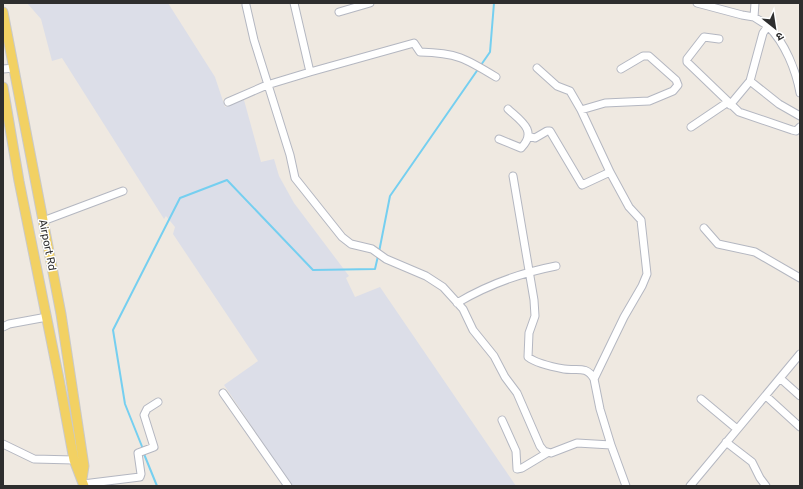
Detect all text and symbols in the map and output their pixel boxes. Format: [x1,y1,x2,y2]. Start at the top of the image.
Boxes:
north arrow [755,8,795,48]
text: उ [773,29,786,44]
street label: Airport Rd [36,218,59,272]

